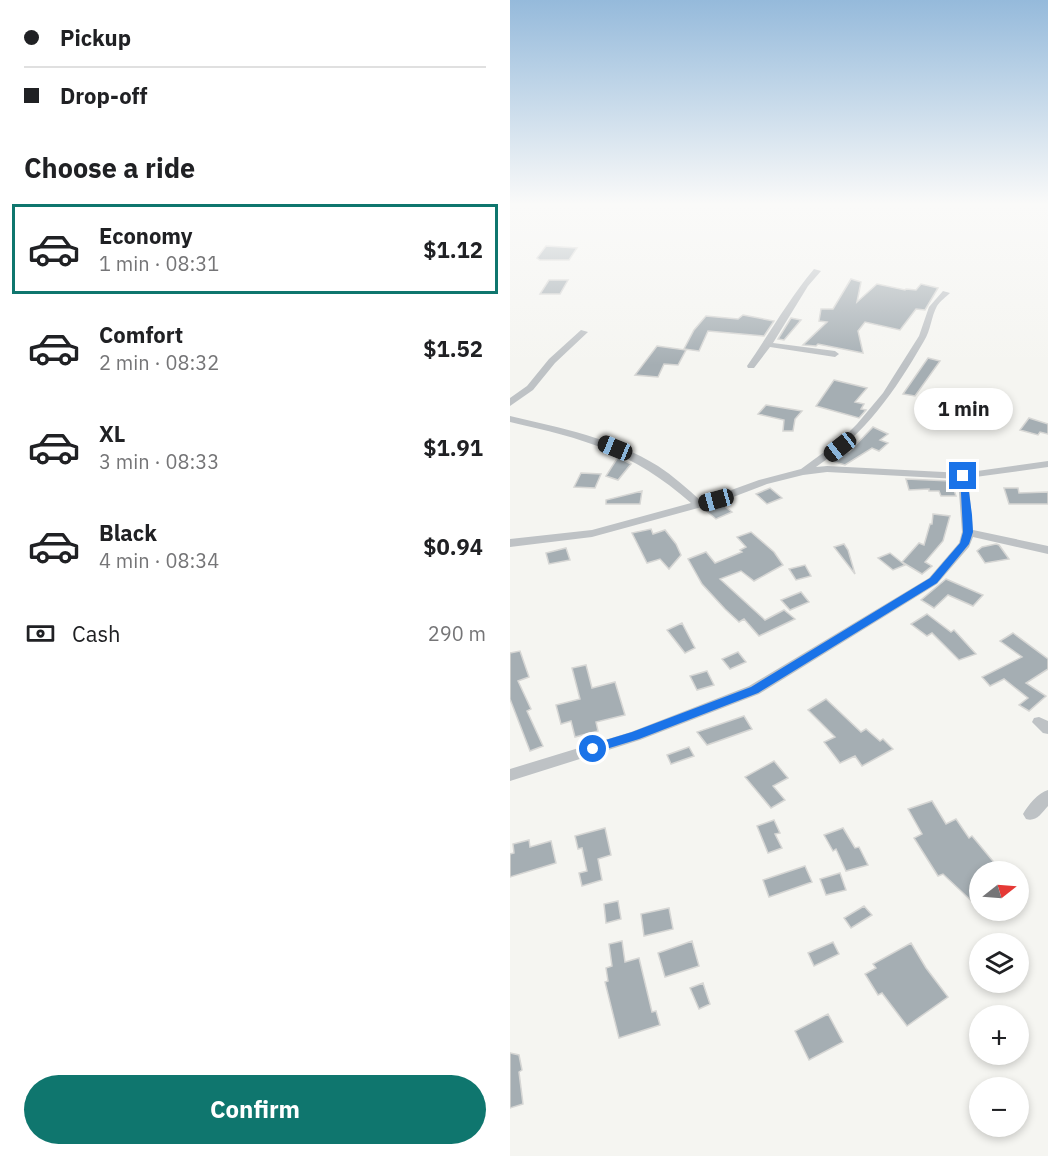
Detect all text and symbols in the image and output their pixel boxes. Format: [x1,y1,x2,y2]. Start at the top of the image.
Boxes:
text: Pickup [60,23,131,52]
text: Drop-off [60,81,147,110]
text: Choose a ride [24,150,195,185]
text: Economy [99,221,193,250]
icon: car [27,222,81,276]
text: $1.12 [423,235,483,264]
text: 1 min · 08:31 [99,250,219,277]
text: Comfort [99,320,183,349]
icon: car [27,321,81,375]
text: $1.52 [423,334,483,363]
text: 2 min · 08:32 [99,349,219,376]
callout: 1 min [914,389,1012,431]
text: 1 min [937,395,990,422]
text: XL [99,419,125,448]
icon: car [27,420,81,474]
car [820,429,860,465]
text: $1.91 [423,433,483,462]
car [595,433,635,463]
text: 3 min · 08:33 [99,448,219,475]
route end [949,462,976,489]
car [696,487,736,513]
text: Black [99,518,157,547]
icon: car [27,519,81,573]
text: $0.94 [423,532,483,561]
text: 4 min · 08:34 [99,547,219,574]
icon: cash [24,617,57,650]
text: Cash [72,619,121,648]
text: 290 m [428,620,486,647]
route start [579,735,606,762]
north arrow [969,861,1029,921]
map controls [969,861,1029,1137]
button: layers [969,933,1029,993]
button: + [969,1005,1029,1065]
button: Confirm [24,1075,486,1144]
button: − [969,1077,1029,1137]

